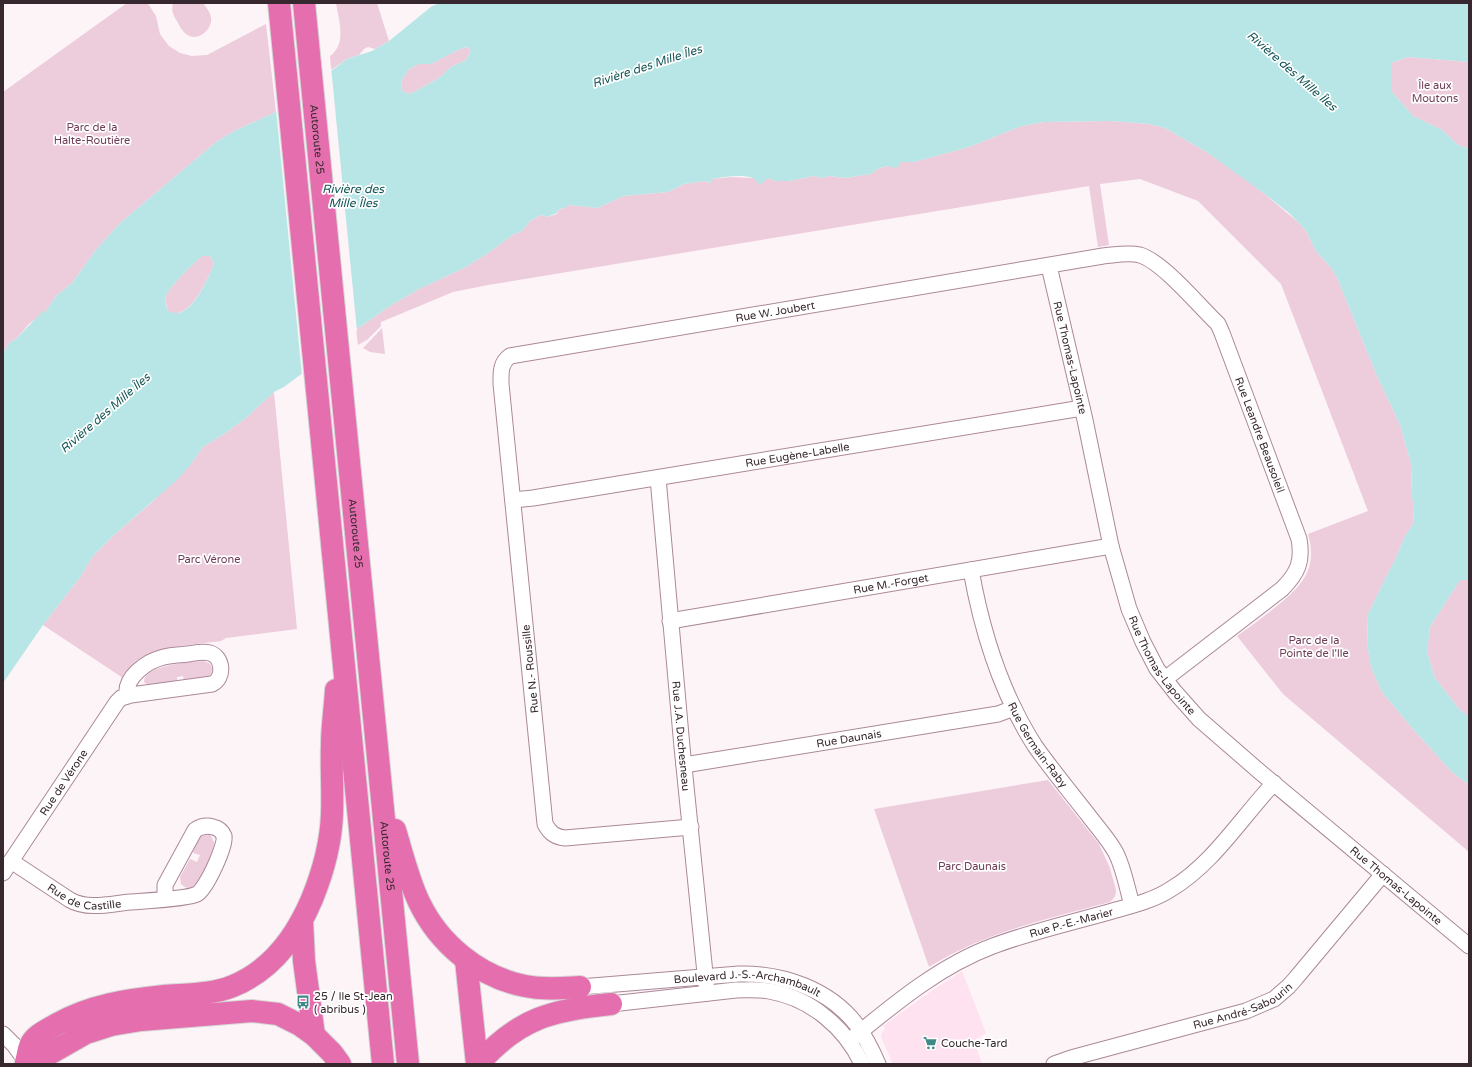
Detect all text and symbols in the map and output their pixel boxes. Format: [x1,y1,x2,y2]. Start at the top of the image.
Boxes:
water label: Rivière des Mille Îles [1244,28,1341,115]
water label: Rivière des Mille Îles [590,41,705,90]
park label: Île aux Moutons [1412,79,1458,105]
street label: Autoroute 25 [307,104,327,175]
park label: Parc de la Halte-Routière [54,121,130,147]
water label: Rivière des Mille Îles [322,182,385,210]
street label: Rue W. Joubert [735,299,816,325]
street label: Rue Thomas-Lapointe [1050,300,1089,415]
water label: Rivière des Mille Îles [57,369,154,456]
street label: Rue Leandre Beausoleil [1232,375,1287,495]
street label: Rue Eugène-Labelle [744,440,850,470]
street label: Autoroute 25 [346,498,365,569]
park label: Parc Vérone [178,553,240,566]
street label: Rue M.-Forget [852,571,930,597]
street label: Rue Thomas-Lapointe [1126,614,1198,718]
street label: Rue N.- Roussille [519,624,542,714]
park label: Parc de la Pointe de l'Ile [1279,634,1349,660]
street label: Rue J.A. Duchesneau [669,680,692,792]
street label: Rue Germain-Raby [1005,700,1070,790]
street label: Rue Daunais [816,727,882,750]
street label: Rue de Vérone [37,747,91,818]
street label: Autoroute 25 [377,820,397,892]
street label: Rue Thomas-Lapointe [1347,844,1445,928]
park label: Parc Daunais [938,860,1006,873]
street label: Rue de Castille [45,881,122,913]
street label: Rue P.-E.-Marier [1028,905,1115,941]
street label: Boulevard J.-S.-Archambault [673,968,823,1000]
street label: Rue André-Sabourin [1192,980,1295,1032]
place label: 25 / Ile St-Jean ( abribus ) [314,990,393,1016]
bus stop icon: 25 / Ile St-Jean ( abribus ) [295,994,311,1010]
supermarket icon: Couche-Tard [922,1035,938,1051]
place label: Couche-Tard [941,1037,1007,1050]

